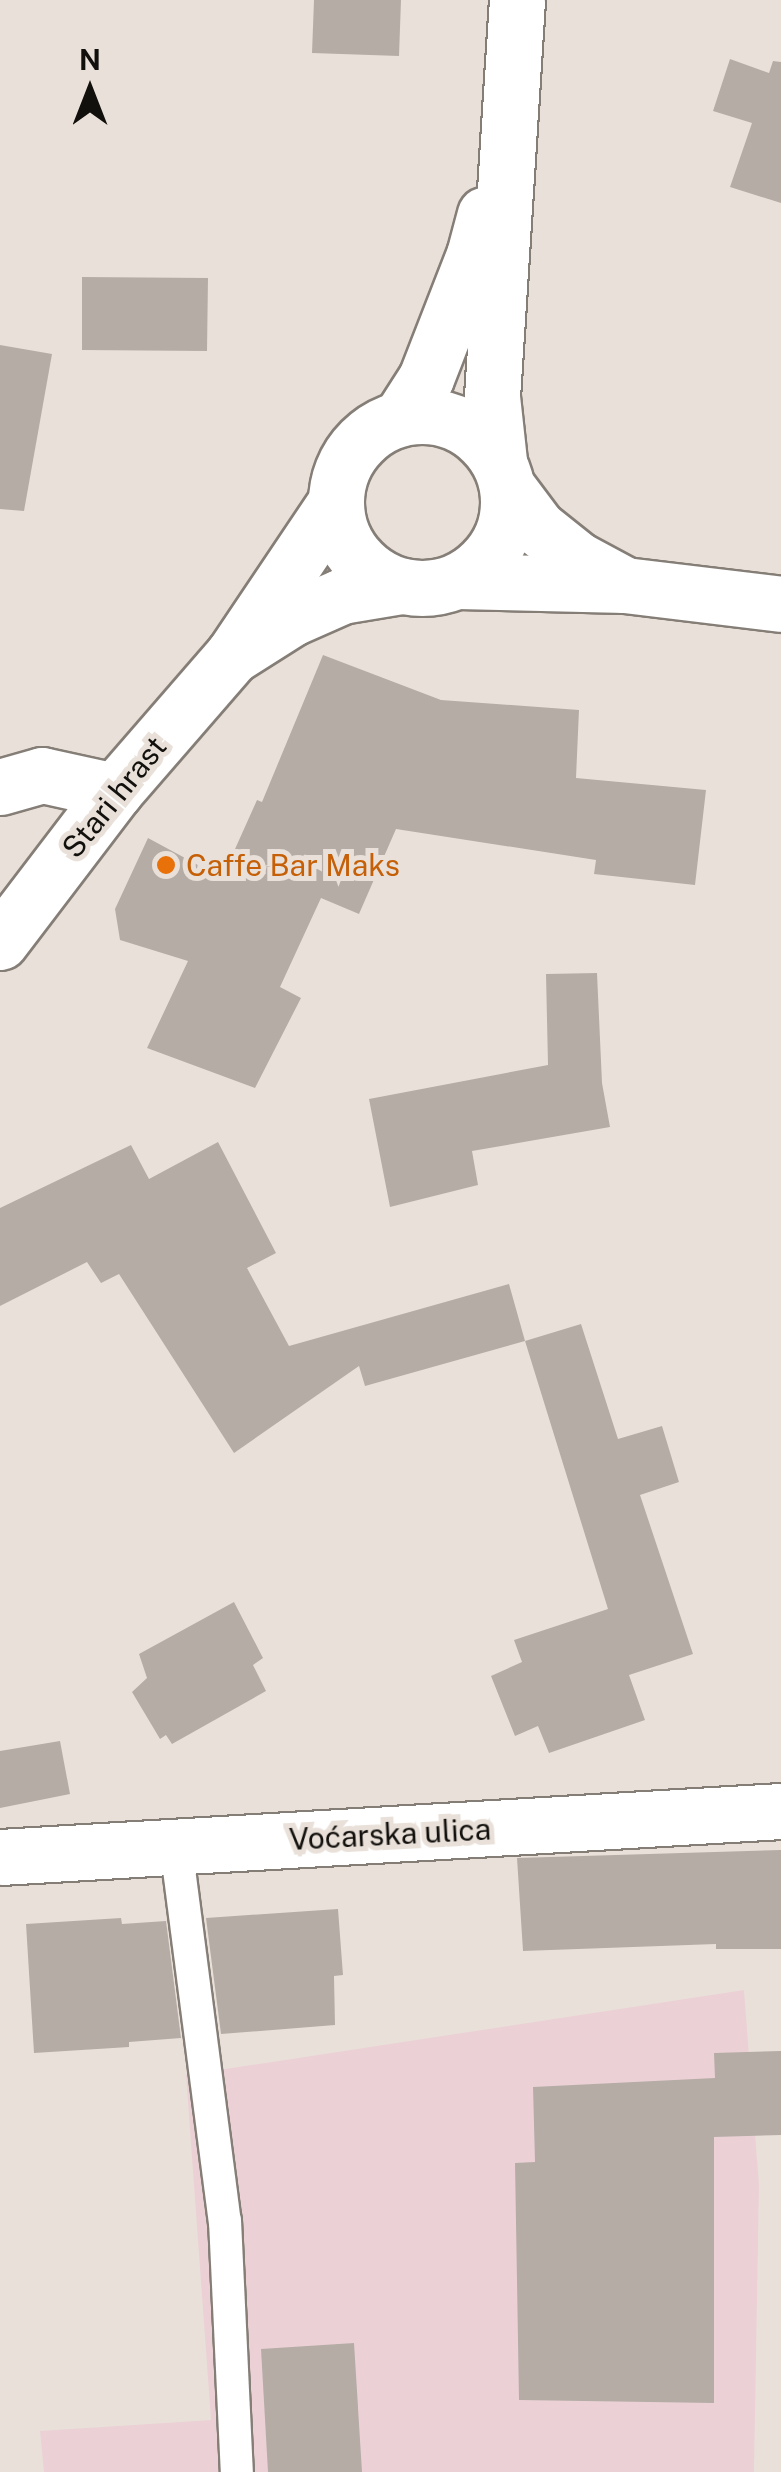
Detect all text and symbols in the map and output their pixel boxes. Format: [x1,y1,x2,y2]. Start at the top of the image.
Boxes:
north arrow [40,40,140,140]
text: N [79,43,101,76]
street label: Stari hrast [54,729,174,865]
place label: Caffe Bar Maks [186,847,400,883]
marker: Caffe Bar Maks [155,854,177,876]
street label: Voćarska ulica [288,1811,492,1857]

